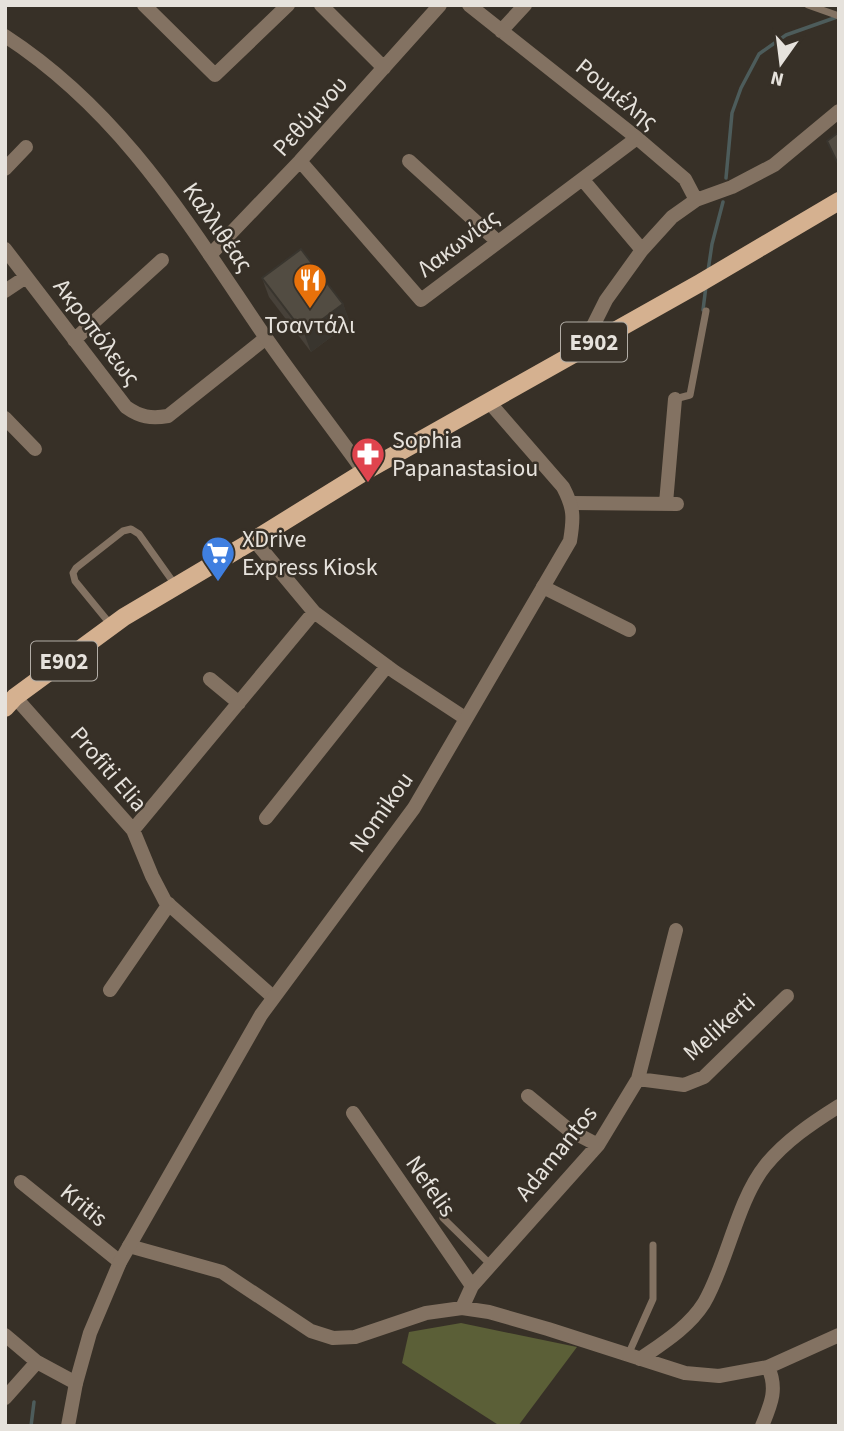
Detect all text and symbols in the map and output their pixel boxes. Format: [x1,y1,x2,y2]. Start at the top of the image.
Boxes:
north arrow [746,28,816,98]
street label: Ρουμέλης [568,50,666,139]
text: N [768,63,787,93]
street label: Ρεθύμνου [265,68,356,164]
street label: Καλλιθέας [174,175,261,279]
street label: Λακωνίας [410,201,507,286]
restaurant icon: Τσαντάλι [291,261,329,310]
street label: Ακροπόλεως [45,271,149,393]
place label: Τσαντάλι [265,308,355,343]
road number: E902 [561,322,627,362]
place label: Sophia Papanastasiou [392,423,538,486]
pharmacy icon: Sophia Papanastasiou [349,435,387,484]
place label: XDrive Express Kiosk [242,522,378,585]
supermarket icon: XDrive Express Kiosk [199,534,237,583]
road number: E902 [31,642,97,680]
street label: Profiti Elia [62,719,156,820]
street label: Nomikou [341,765,422,860]
street label: Melikerti [675,985,763,1070]
street label: Adamantos [507,1098,606,1209]
street label: Nefelis [397,1148,464,1224]
street label: Kritis [52,1175,115,1235]

